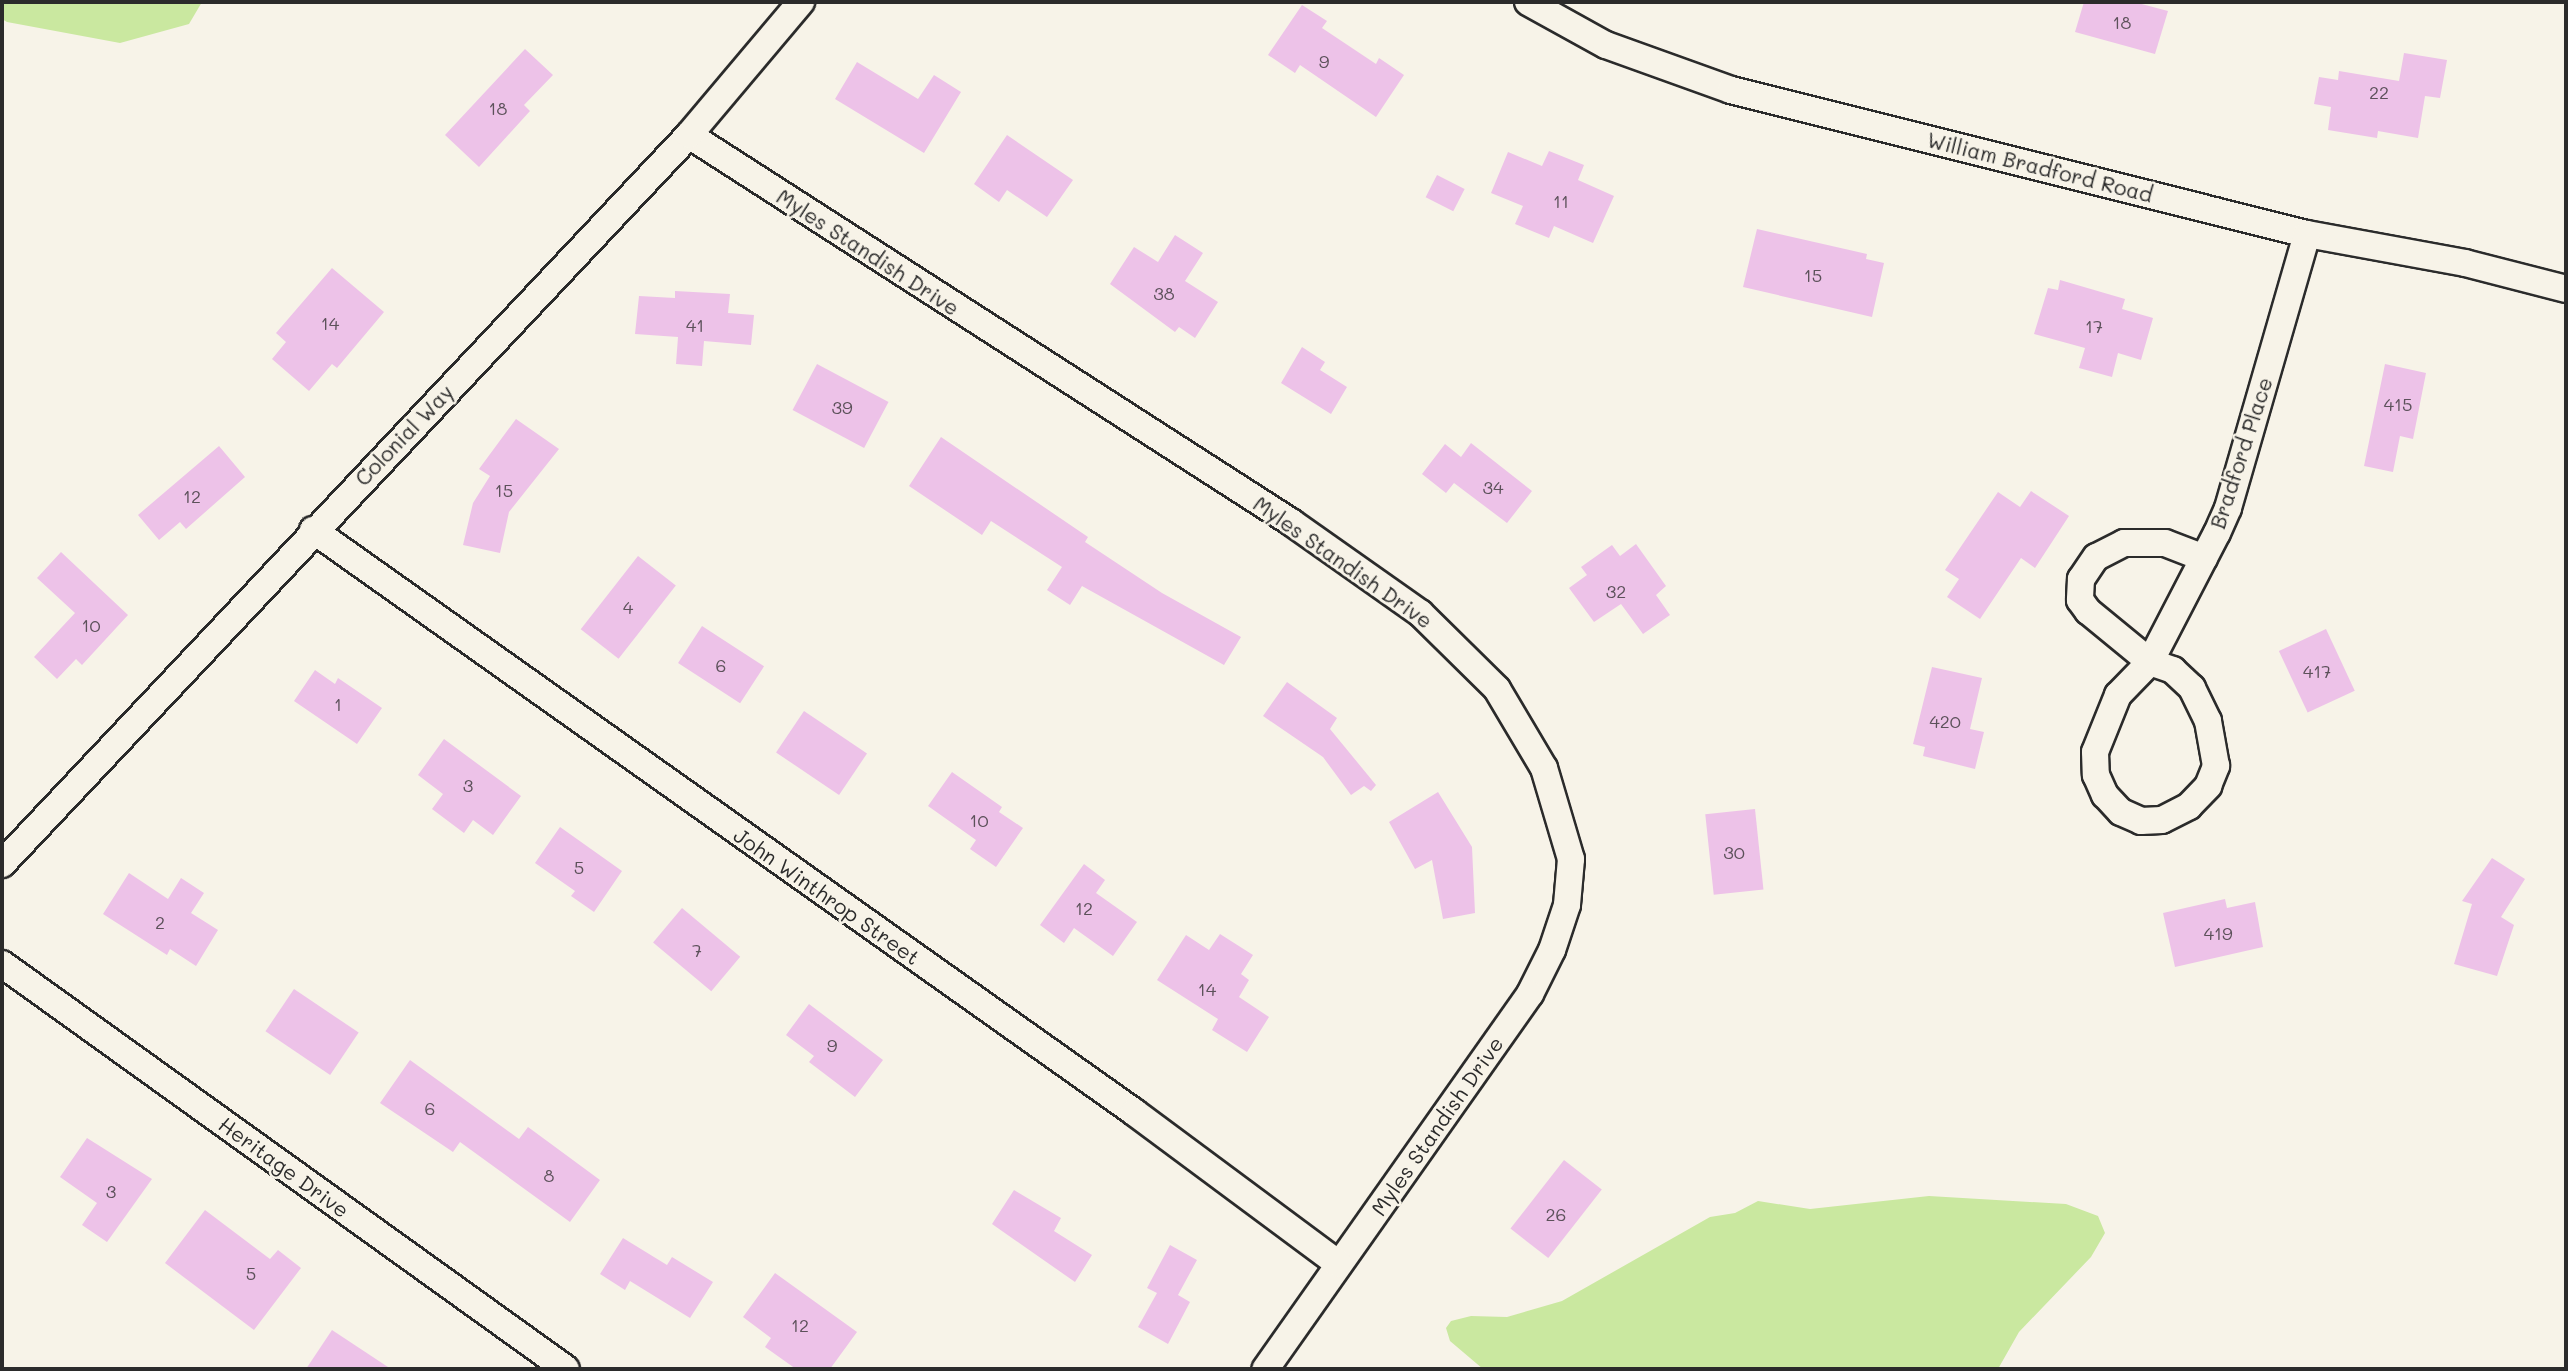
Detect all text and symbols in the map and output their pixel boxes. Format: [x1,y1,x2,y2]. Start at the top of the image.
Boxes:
house number: 18 [2113,11,2131,33]
house number: 9 [1319,50,1329,72]
house number: 22 [2369,81,2389,103]
house number: 18 [489,97,507,119]
street label: William Bradford Road [1924,127,2156,207]
street label: Myles Standish Drive [772,184,964,320]
house number: 11 [1553,190,1569,212]
house number: 15 [1804,264,1822,286]
house number: 38 [1153,282,1175,304]
house number: 14 [321,312,339,334]
house number: 41 [686,314,704,336]
house number: 17 [2085,315,2103,337]
street label: Bradford Place [2205,374,2277,532]
street label: Colonial Way [350,379,458,491]
house number: 415 [2383,393,2413,415]
house number: 39 [831,396,853,418]
house number: 34 [1482,476,1504,498]
house number: 15 [495,479,513,501]
house number: 12 [183,485,201,507]
street label: Myles Standish Drive [1249,491,1437,633]
house number: 32 [1606,580,1626,602]
house number: 4 [623,596,633,618]
house number: 10 [81,614,101,636]
house number: 6 [716,654,726,676]
house number: 417 [2303,660,2331,682]
house number: 1 [334,693,342,715]
house number: 420 [1929,710,1961,732]
house number: 3 [463,774,473,796]
house number: 10 [969,809,989,831]
street label: John Winthrop Street [729,822,925,970]
house number: 30 [1723,841,1745,863]
house number: 5 [574,856,584,878]
house number: 12 [1075,897,1093,919]
house number: 2 [155,911,165,933]
house number: 419 [2203,922,2233,944]
house number: 7 [692,939,702,961]
house number: 14 [1198,978,1216,1000]
street label: Myles Standish Drive [1366,1032,1508,1220]
house number: 9 [827,1034,837,1056]
house number: 6 [425,1097,435,1119]
street label: Heritage Drive [214,1111,354,1223]
house number: 8 [544,1164,554,1186]
house number: 3 [106,1180,116,1202]
house number: 26 [1546,1203,1566,1225]
house number: 5 [246,1262,256,1284]
house number: 12 [791,1314,809,1336]

